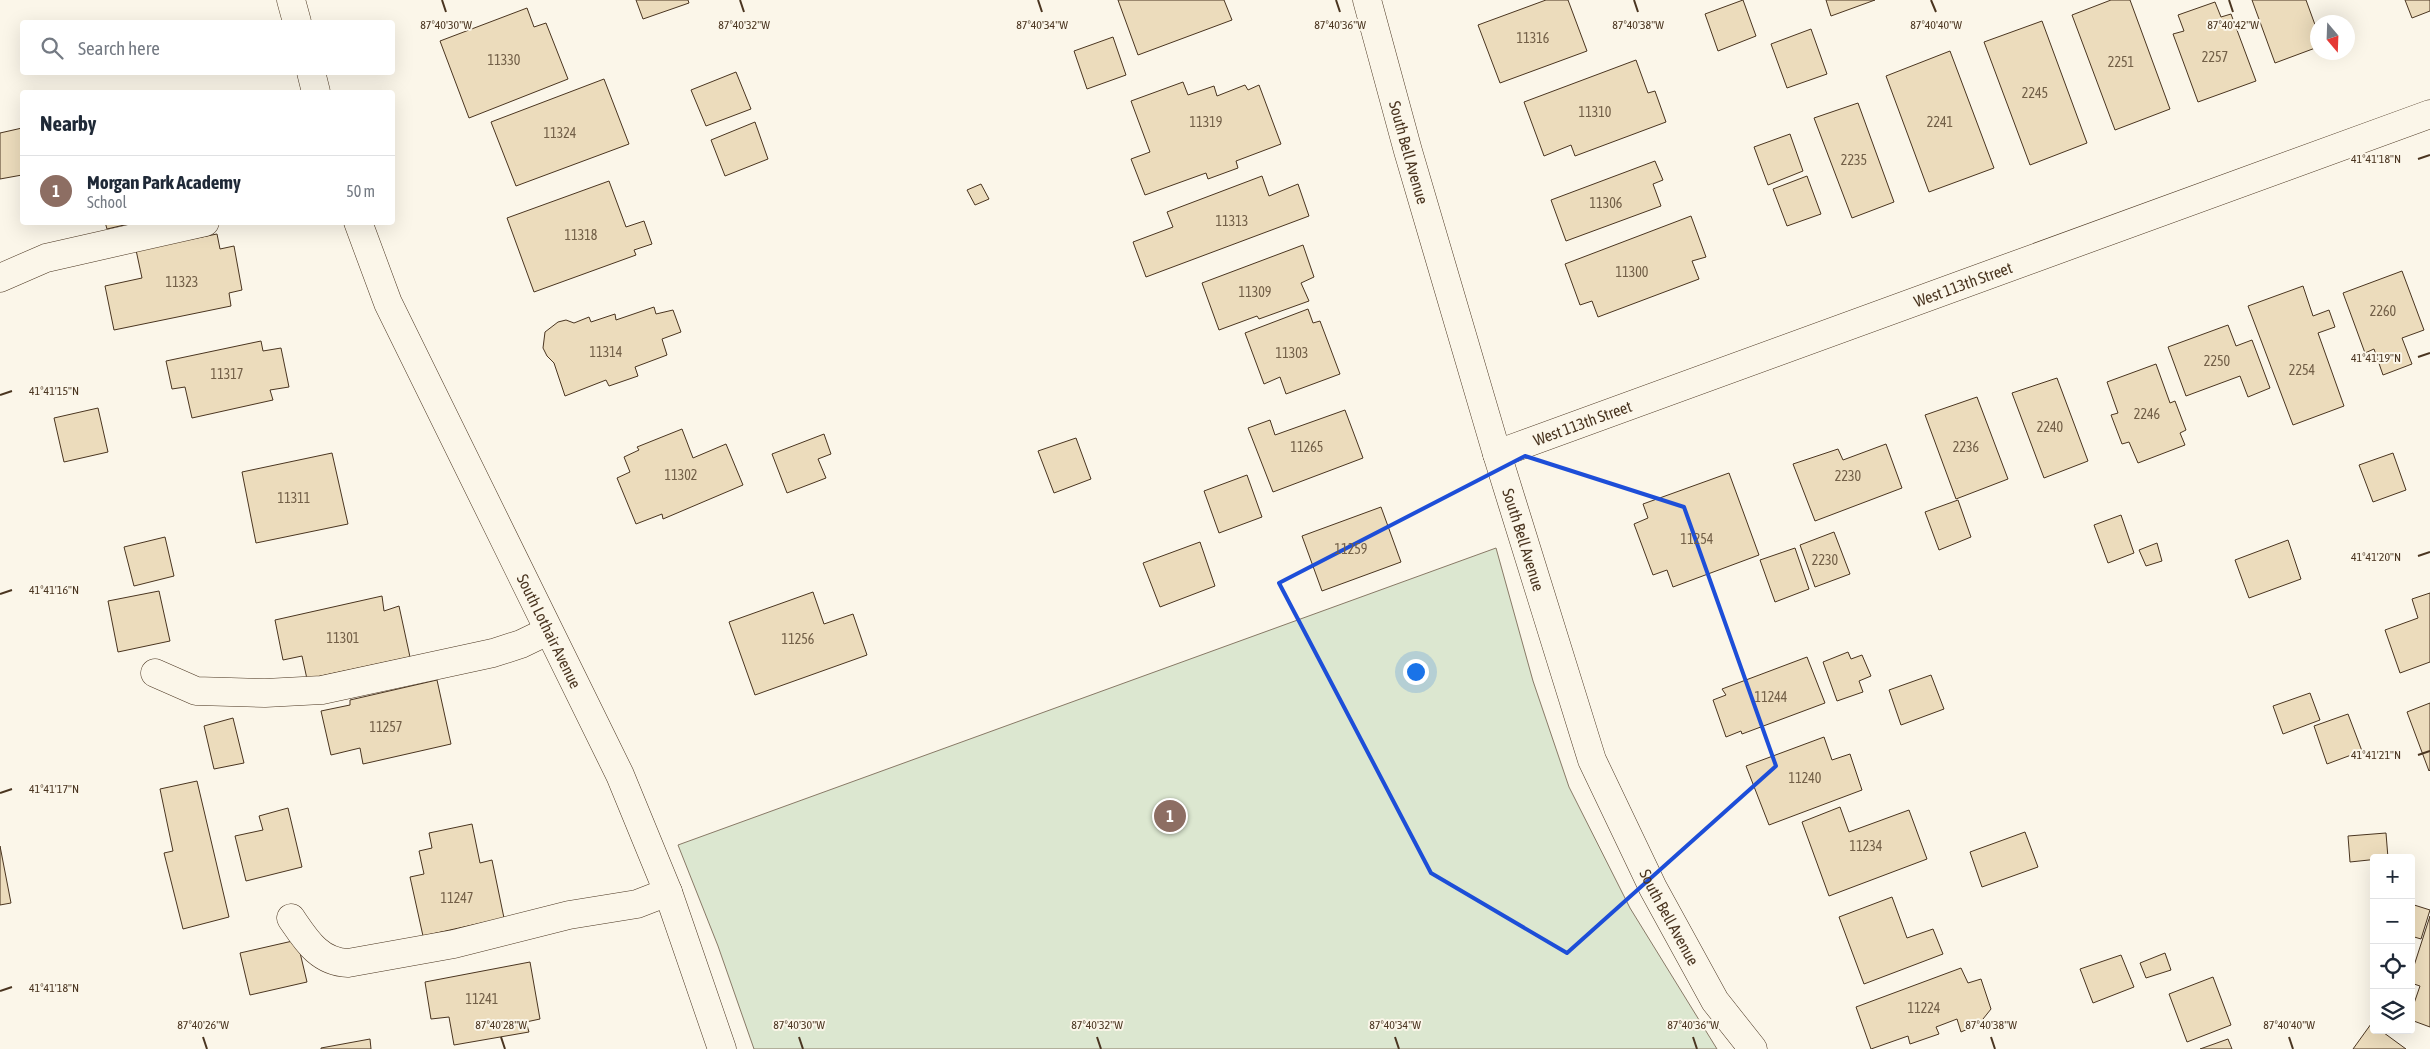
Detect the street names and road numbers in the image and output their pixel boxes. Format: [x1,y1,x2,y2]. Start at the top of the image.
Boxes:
street label: South Bell Avenue [1386,99,1432,206]
street label: West 113th Street [1911,258,2015,310]
street label: West 113th Street [1531,397,1634,449]
street label: South Bell Avenue [1499,486,1548,593]
street label: South Lothair Avenue [514,571,585,691]
street label: South Bell Avenue [1636,866,1703,968]

